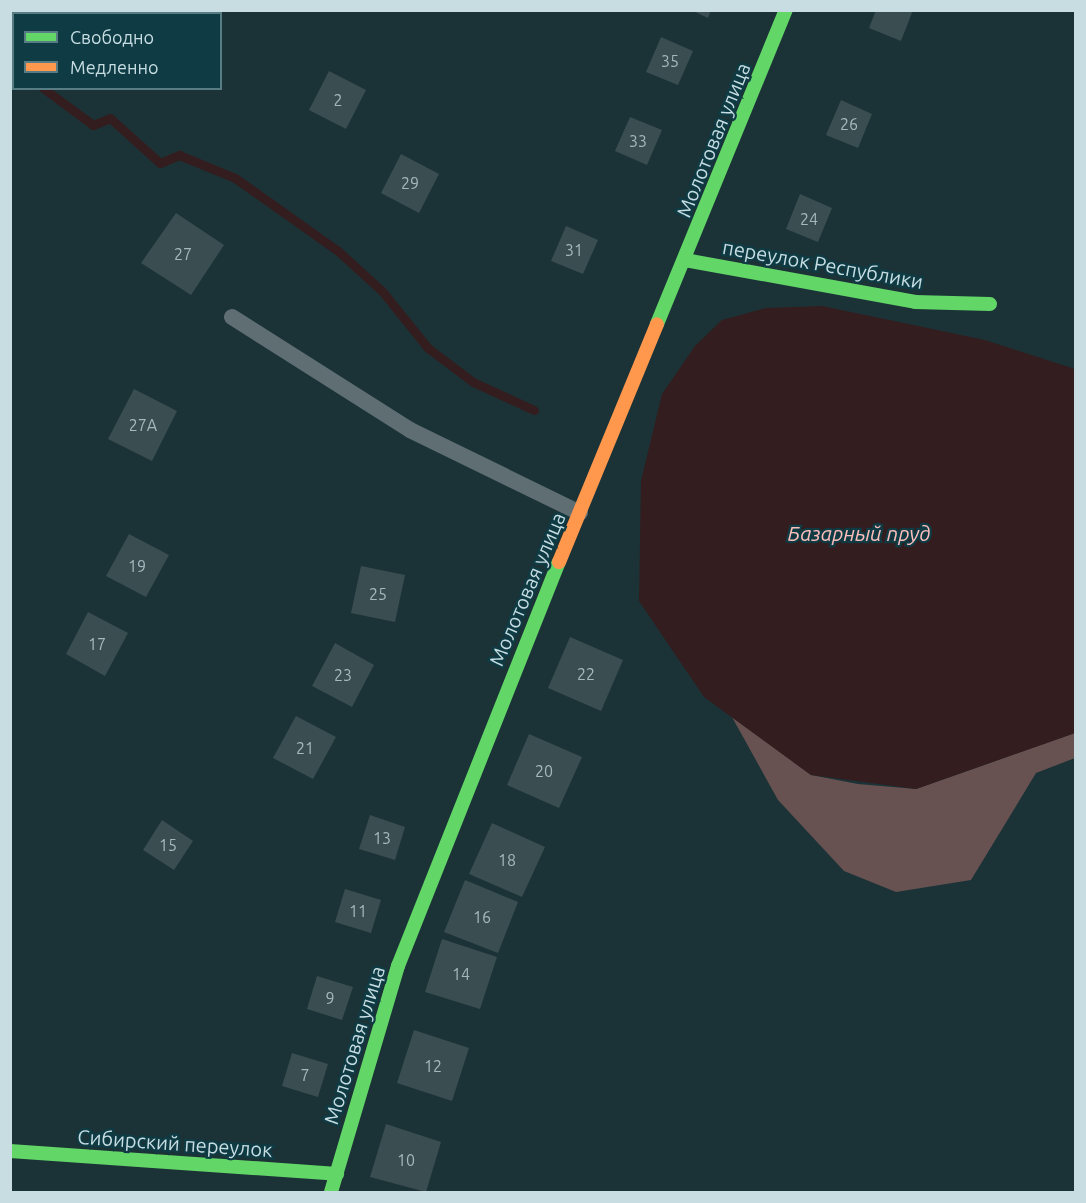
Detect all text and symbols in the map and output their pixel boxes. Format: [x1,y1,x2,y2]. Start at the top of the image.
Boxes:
legend [12,12,222,90]
text: Свободно [70,27,154,47]
house number: 35 [661,51,679,71]
text: Медленно [70,57,159,77]
street label: Молотовая улица [671,59,755,221]
house number: 2 [333,90,343,110]
house number: 26 [840,114,858,134]
house number: 33 [629,131,647,151]
house number: 29 [401,173,419,193]
house number: 24 [800,209,818,229]
street label: переулок Республики [721,235,925,293]
house number: 31 [565,240,583,260]
house number: 27 [174,244,192,264]
house number: 27А [129,415,157,435]
street label: Молотовая улица [484,509,570,669]
water label: Базарный пруд [788,520,930,546]
house number: 19 [128,556,146,576]
house number: 25 [369,584,387,604]
house number: 17 [88,634,106,654]
house number: 22 [577,664,595,684]
house number: 23 [334,665,352,685]
house number: 21 [296,738,314,758]
house number: 20 [535,761,553,781]
house number: 13 [373,828,391,848]
house number: 15 [159,835,177,855]
house number: 18 [498,850,516,870]
house number: 11 [349,901,367,921]
house number: 16 [473,907,491,927]
street label: Молотовая улица [318,963,390,1127]
house number: 14 [452,964,470,984]
house number: 9 [325,988,335,1008]
house number: 12 [424,1056,442,1076]
house number: 7 [300,1065,310,1085]
street label: Сибирский переулок [77,1124,273,1162]
house number: 10 [397,1150,415,1170]

